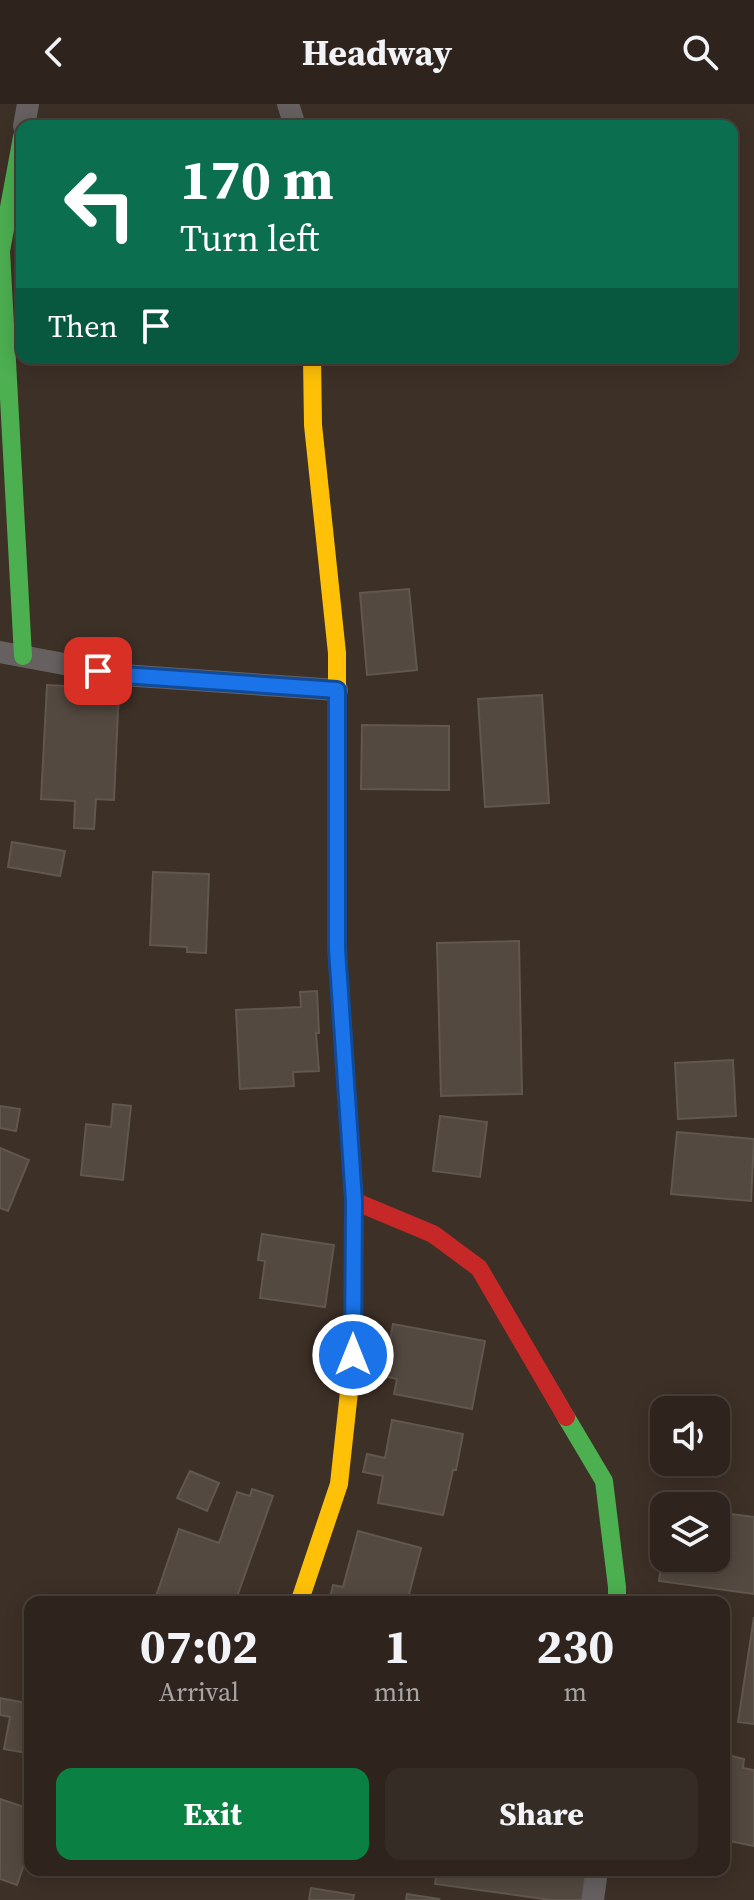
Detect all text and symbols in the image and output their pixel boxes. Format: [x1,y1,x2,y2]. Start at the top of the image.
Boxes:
text: Headway [302,28,452,77]
icon: back [32,30,76,74]
icon: search [678,30,722,74]
text: 170 m [180,141,334,218]
icon: left [48,152,152,256]
text: Turn left [180,214,319,263]
icon: arrive [134,304,178,348]
text: Then [48,306,118,347]
pin [64,637,132,705]
icon: arrive [76,649,120,693]
position arrow [311,1313,395,1397]
map controls [650,1396,730,1572]
button: sound [650,1396,730,1476]
button: layers [650,1492,730,1572]
text: 07:02 [140,1613,258,1679]
text: 1 [384,1613,410,1679]
text: 230 [536,1613,614,1679]
text: Arrival [159,1674,239,1710]
text: min [374,1674,421,1710]
text: m [564,1674,587,1710]
button: Exit [56,1768,369,1860]
button: Share [385,1768,698,1860]

